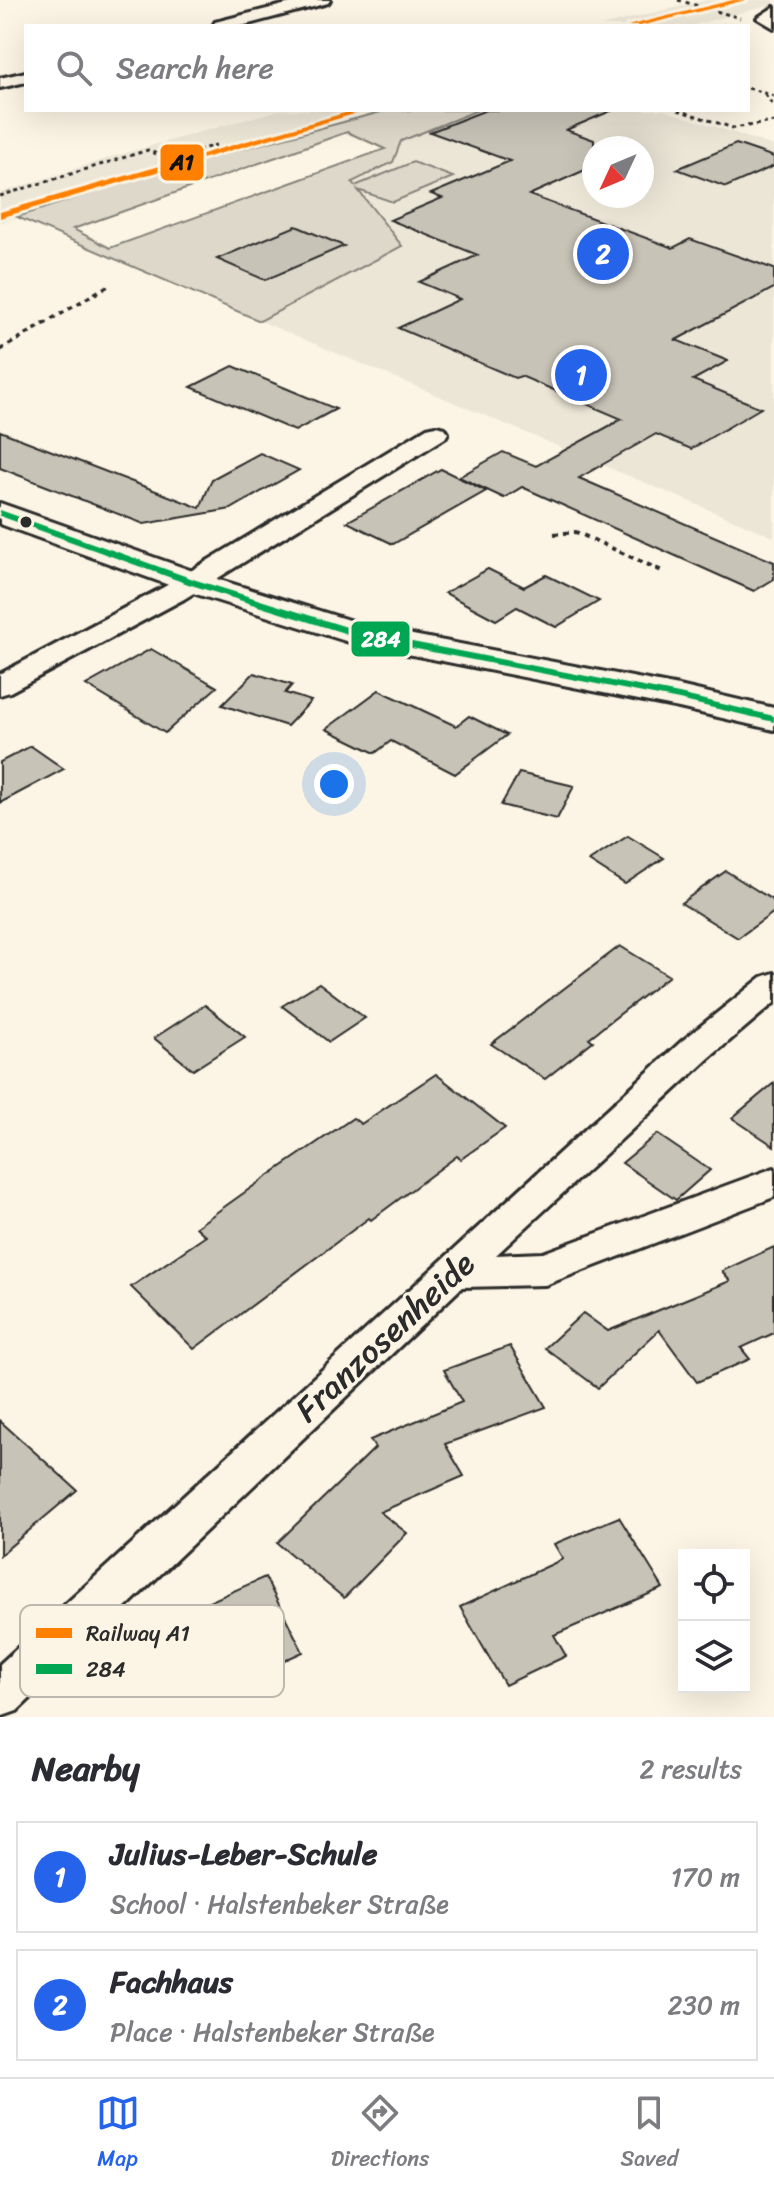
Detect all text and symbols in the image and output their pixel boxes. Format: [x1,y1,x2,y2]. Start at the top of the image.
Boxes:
search box [24,24,750,112]
text: Search here [116,41,274,95]
icon: search [52,46,96,90]
north arrow [582,136,654,208]
line badge: A1 [159,143,205,182]
text: A1 [169,143,194,182]
pin: 2 [577,224,629,284]
pin: 1 [555,345,607,405]
unlabelled marker [18,514,34,530]
line badge: 284 [350,620,411,658]
text: 284 [360,620,401,659]
your location [314,764,354,804]
street label: Franzosenheide [280,1236,490,1438]
map controls [678,1549,750,1693]
button: locate [678,1549,750,1621]
legend [20,1605,284,1697]
text: Railway A1 [86,1614,190,1653]
button: layers [678,1621,750,1693]
text: 284 [86,1650,126,1689]
text: Nearby [32,1739,140,1799]
text: 2 results [640,1746,742,1792]
text: Julius-Leber-Schule [110,1827,377,1881]
text: 1 [54,1854,66,1900]
text: 170 m [671,1854,740,1900]
text: School · Halstenbeker Straße [110,1881,449,1927]
text: Fachhaus [110,1955,233,2009]
text: 2 [52,1982,68,2028]
text: 230 m [668,1982,740,2028]
text: Place · Halstenbeker Straße [110,2009,435,2055]
tab: Map [96,2091,140,2178]
tab: Directions [331,2091,429,2178]
tab: Saved [620,2091,678,2178]

